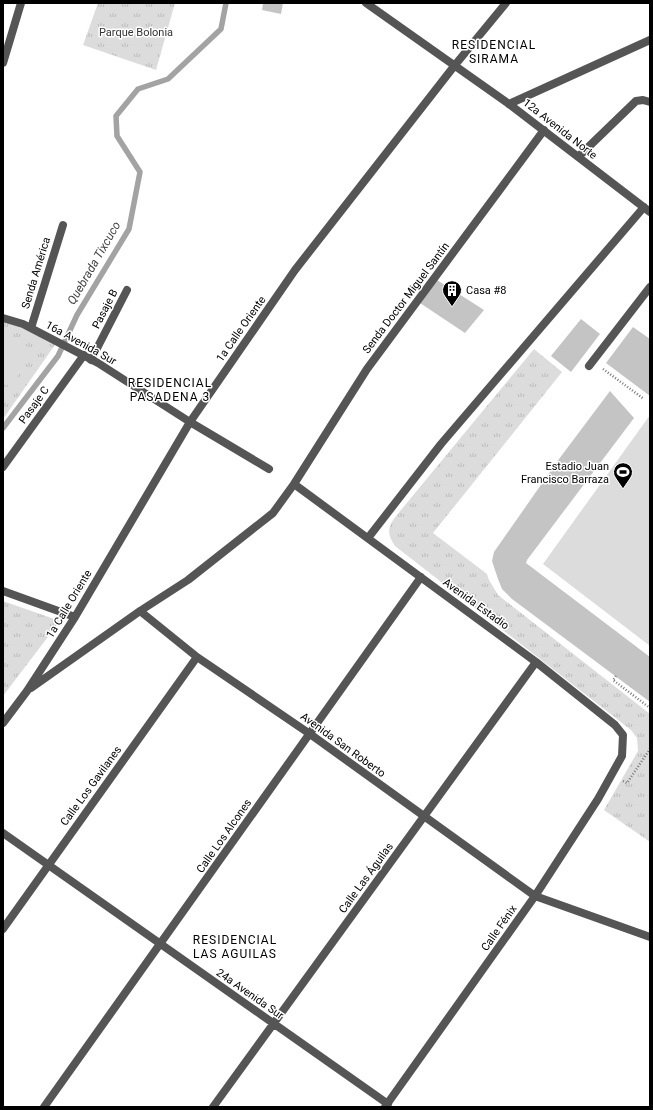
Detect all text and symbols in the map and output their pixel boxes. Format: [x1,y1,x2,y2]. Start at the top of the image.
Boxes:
park label: Parque Bolonia [99,26,173,39]
district label: RESIDENCIAL SIRAMA [452,38,536,66]
street label: 12a Avenida Norte [520,96,600,162]
water label: Quebrada Tixcuco [65,219,124,307]
street label: Senda América [19,236,53,310]
street label: Senda Doctor Miguel Santín [360,240,452,356]
building icon: Casa #8 [441,279,463,307]
place label: Casa #8 [466,284,507,297]
street label: Pasaje B [90,287,121,331]
street label: 1a Calle Oriente [214,293,269,364]
street label: 16a Avenida Sur [43,318,119,368]
district label: RESIDENCIAL PASADENA 3 [128,376,212,404]
street label: Pasaje C [16,384,52,426]
place label: Estadio Juan Francisco Barraza [521,460,609,486]
sports icon: Estadio Juan Francisco Barraza [612,461,634,489]
street label: 1a Calle Oriente [44,567,95,640]
street label: Avenida Estadio [440,576,512,632]
street label: Avenida San Roberto [298,710,388,780]
street label: Calle Los Gavilanes [58,743,124,828]
street label: Calle Los Alcones [194,796,254,875]
street label: Calle Las Águilas [336,840,396,916]
street label: Calle Fénix [478,902,520,953]
district label: RESIDENCIAL LAS AGUILAS [193,933,277,961]
street label: 24a Avenida Sur [214,966,286,1022]

